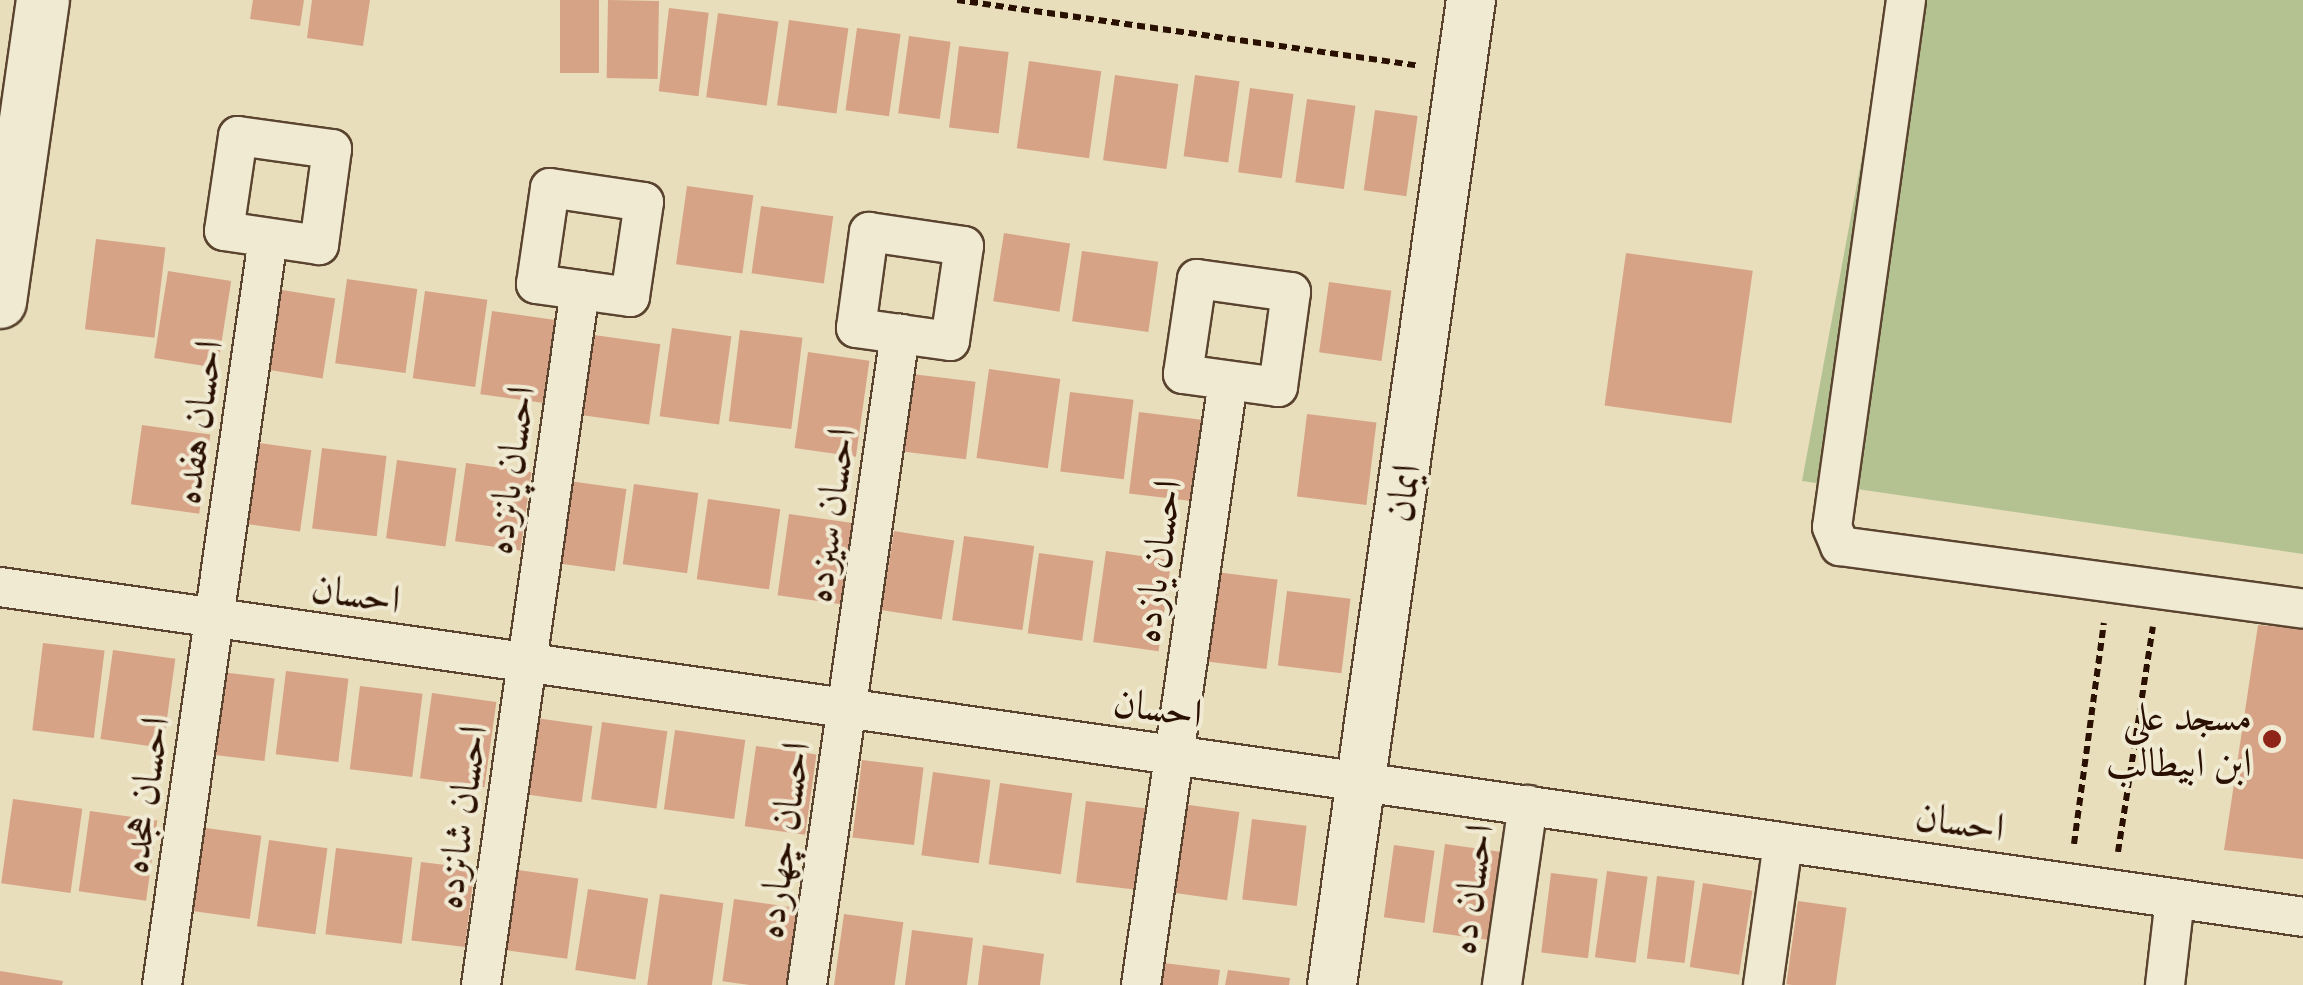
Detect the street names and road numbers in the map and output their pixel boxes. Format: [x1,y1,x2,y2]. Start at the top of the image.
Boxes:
street label: احسان هفده [162,337,232,507]
street label: احسان پانزده [473,383,545,557]
street label: احسان سیزده [793,425,865,605]
street label: ایمان [1374,461,1430,525]
street label: احسان یازده [1121,476,1191,646]
street label: احسان [308,563,404,623]
street label: احسان [1110,677,1206,737]
street label: احسان هجده [109,713,179,877]
street label: احسان شانزده [423,722,497,912]
street label: احسان چهارده [744,739,820,941]
street label: احسان [1912,791,2008,851]
street label: احسان ده [1437,821,1503,957]

